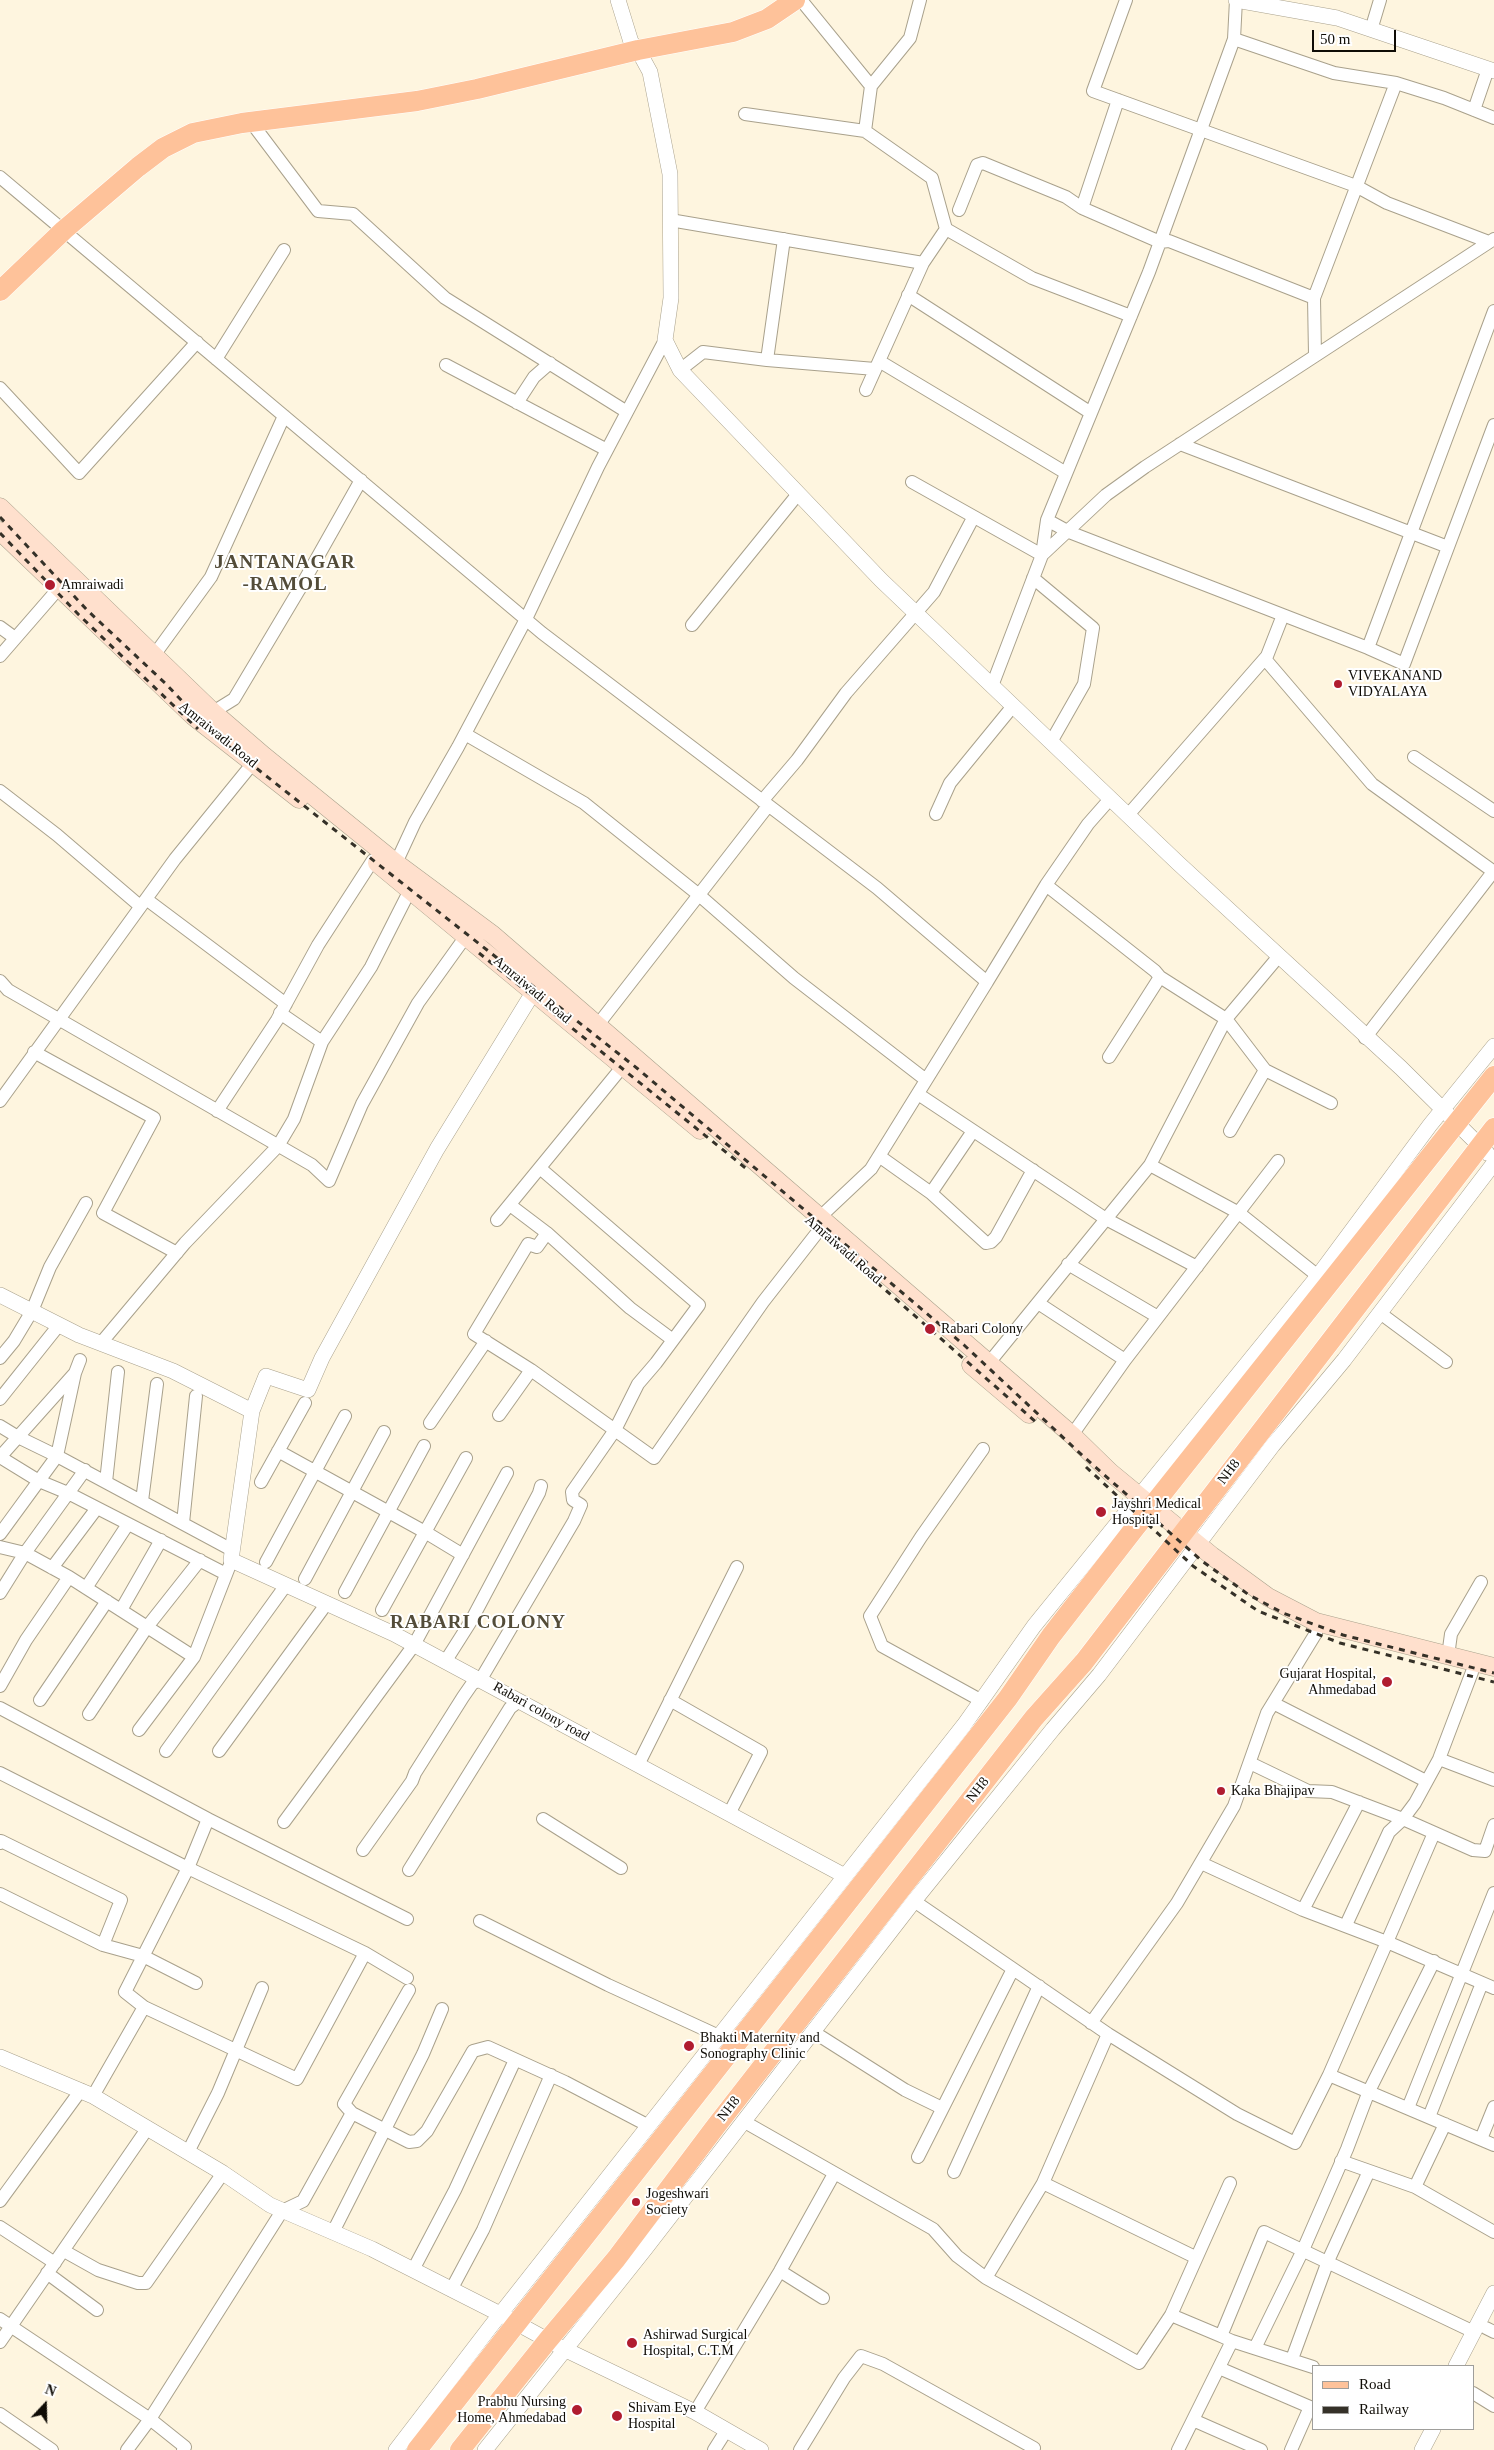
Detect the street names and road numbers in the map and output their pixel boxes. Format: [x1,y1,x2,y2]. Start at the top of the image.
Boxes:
street label: Amraiwadi Road [175,698,261,772]
street label: Amraiwadi Road [490,953,574,1027]
street label: Amraiwadi Road [801,1212,885,1288]
street label: NH8 [1214,1456,1244,1488]
street label: Rabari colony road [490,1679,592,1745]
street label: NH8 [963,1774,993,1806]
street label: NH8 [714,2093,744,2125]

